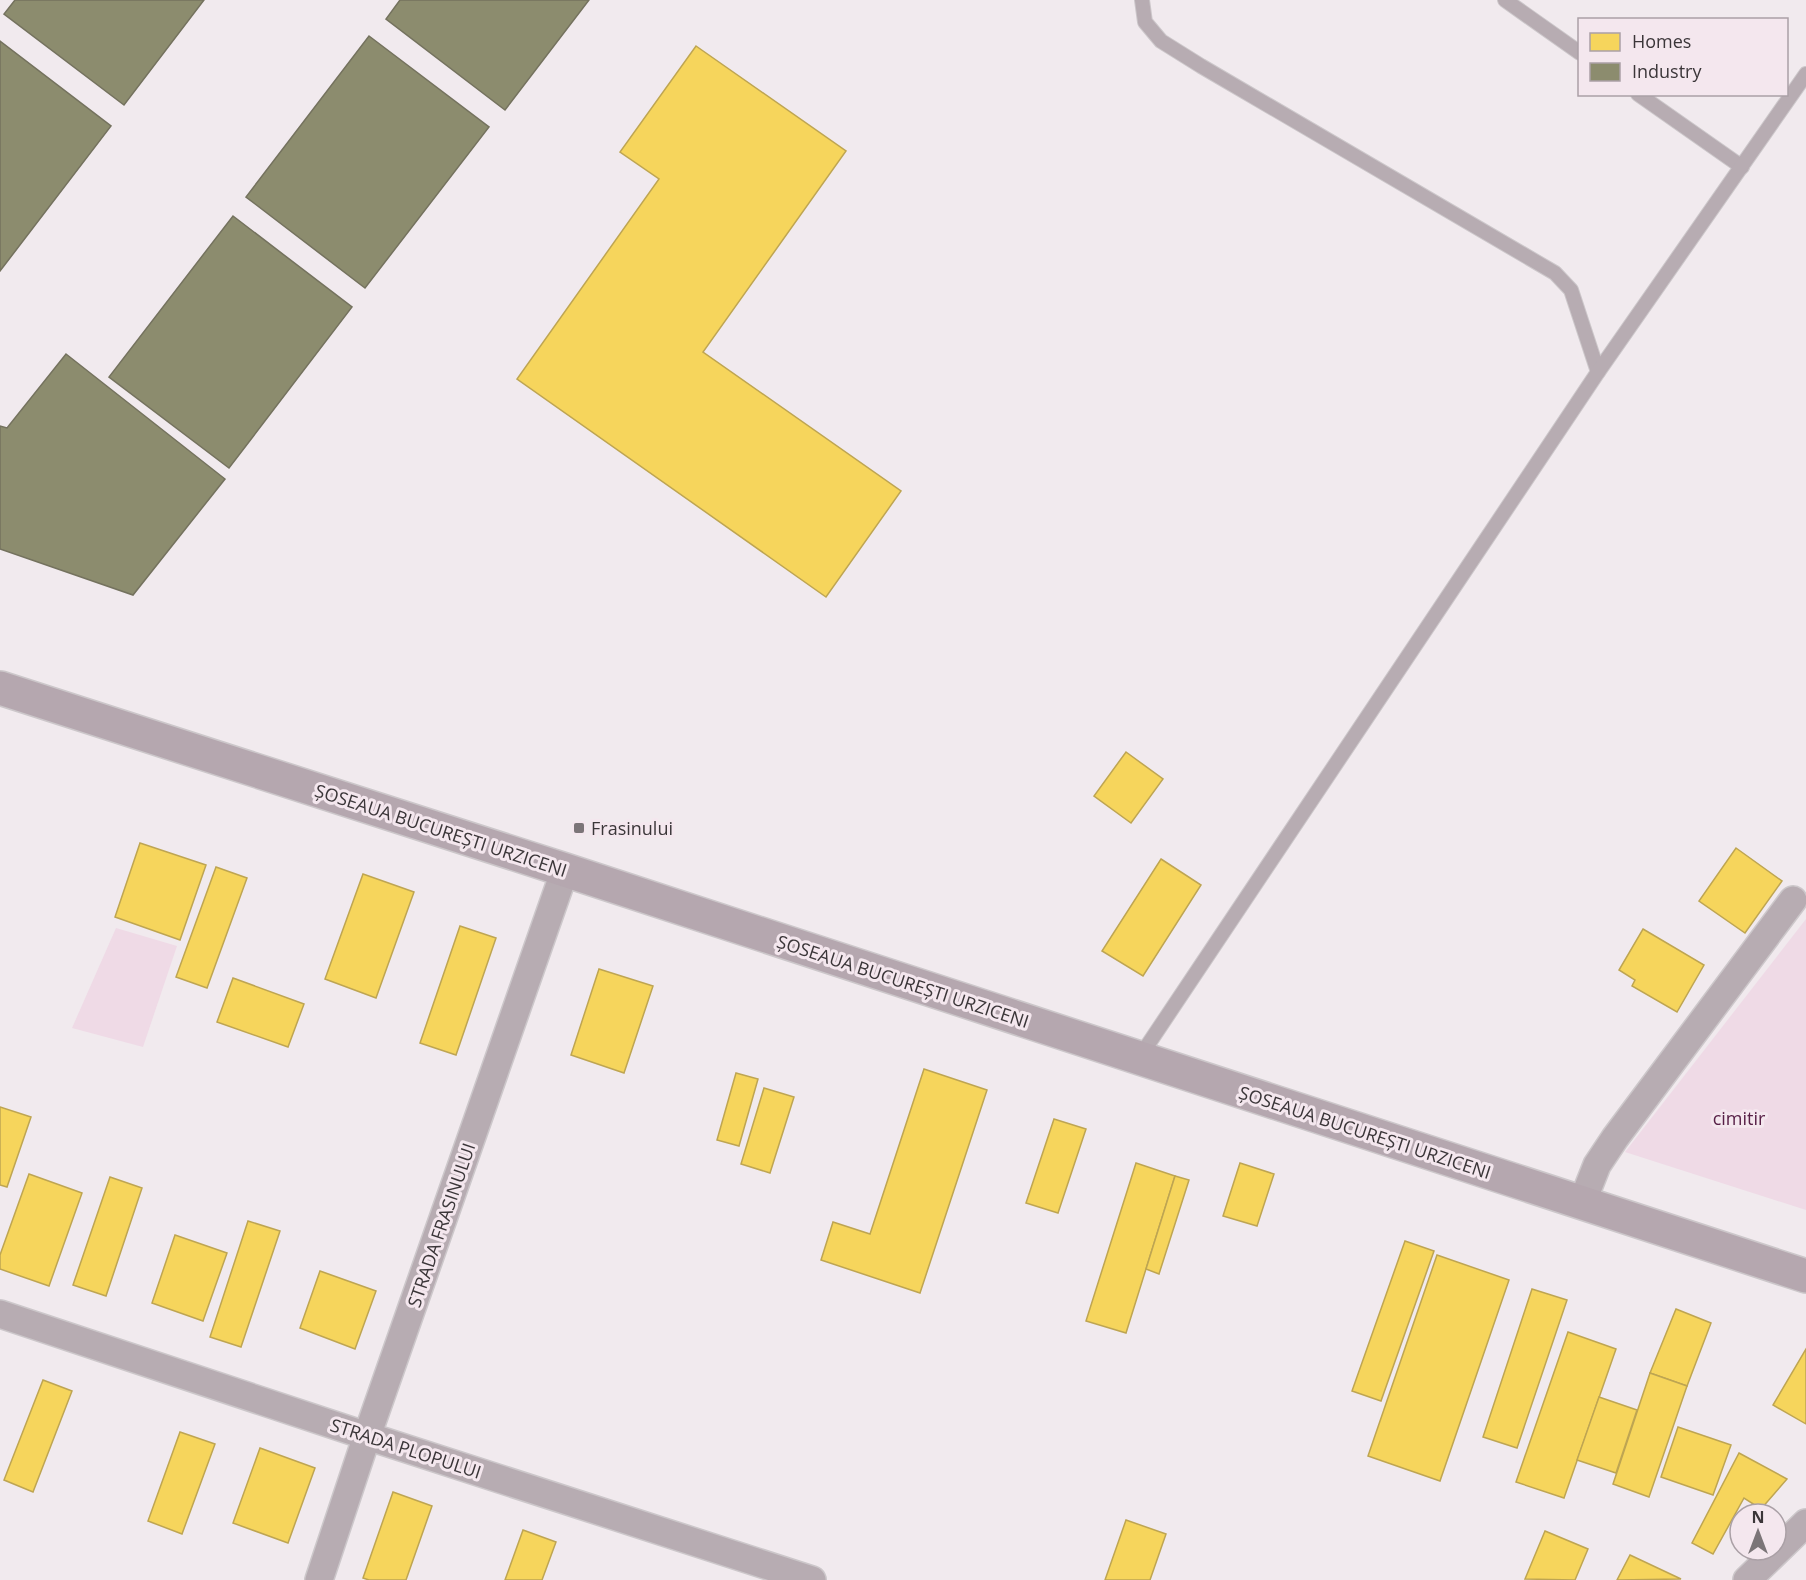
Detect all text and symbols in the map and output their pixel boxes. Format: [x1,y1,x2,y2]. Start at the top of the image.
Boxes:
legend [1578,18,1788,96]
text: Homes [1632,29,1691,53]
text: Industry [1632,59,1702,83]
street label: ȘOSEAUA BUCUREȘTI URZICENI [312,778,570,882]
place label: Frasinului [591,816,673,840]
marker: Frasinului [572,821,586,835]
street label: ȘOSEAUA BUCUREȘTI URZICENI [774,929,1032,1033]
street label: ȘOSEAUA BUCUREȘTI URZICENI [1236,1080,1494,1184]
park label: cimitir [1713,1106,1766,1130]
street label: STRADA FRASINULUI [402,1140,480,1310]
street label: STRADA PLOPULUI [328,1412,484,1484]
north arrow [1728,1502,1788,1562]
text: N [1751,1506,1765,1528]

